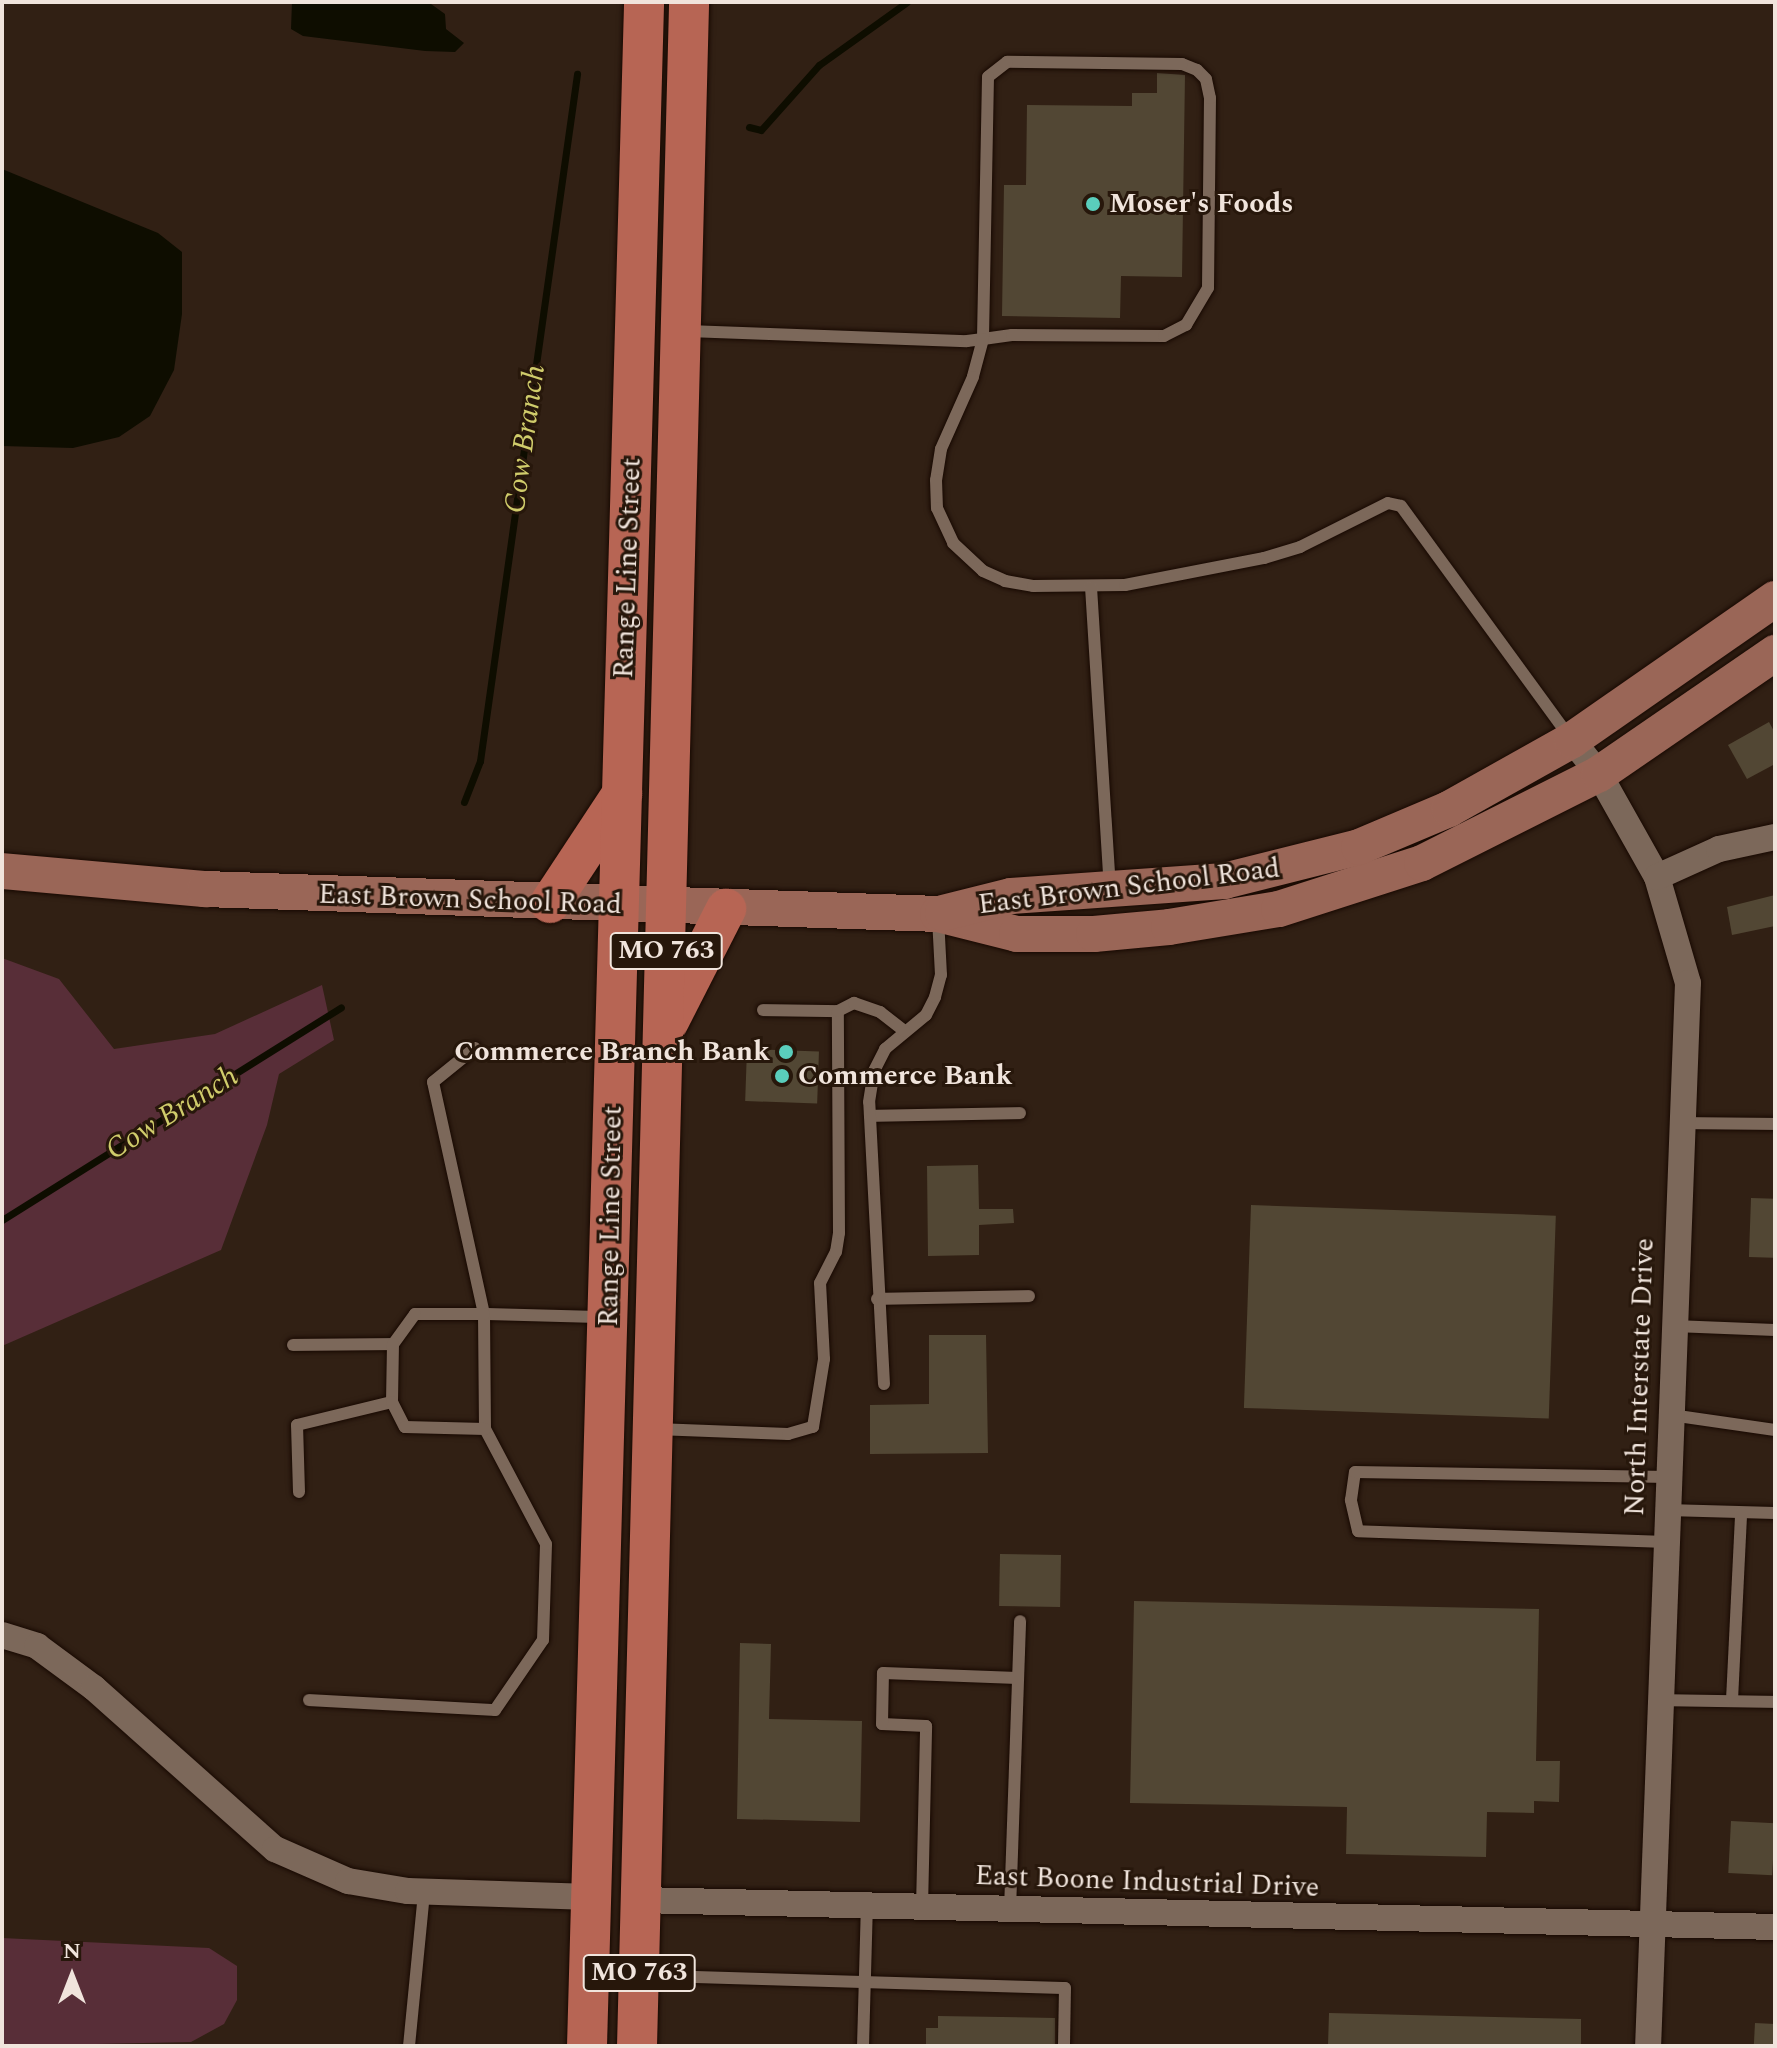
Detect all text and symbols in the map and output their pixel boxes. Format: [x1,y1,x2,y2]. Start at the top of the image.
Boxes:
place label: Moser's Foods [1109,187,1294,221]
marker: Moser's Foods [1084,195,1102,213]
water label: Cow Branch [497,362,553,516]
street label: Range Line Street [607,457,649,679]
street label: East Brown School Road [976,852,1282,922]
street label: East Brown School Road [318,878,622,922]
road number: MO 763 [608,929,724,973]
place label: Commerce Branch Bank [454,1035,770,1069]
marker: Commerce Branch Bank [777,1043,795,1061]
water label: Cow Branch [99,1058,245,1168]
place label: Commerce Bank [798,1059,1012,1093]
marker: Commerce Bank [773,1067,791,1085]
street label: Range Line Street [592,1105,630,1327]
street label: North Interstate Drive [1618,1237,1662,1517]
street label: East Boone Industrial Drive [974,1859,1320,1905]
text: N [63,1935,81,1968]
north arrow [32,1936,112,2016]
road number: MO 763 [581,1951,697,1995]

